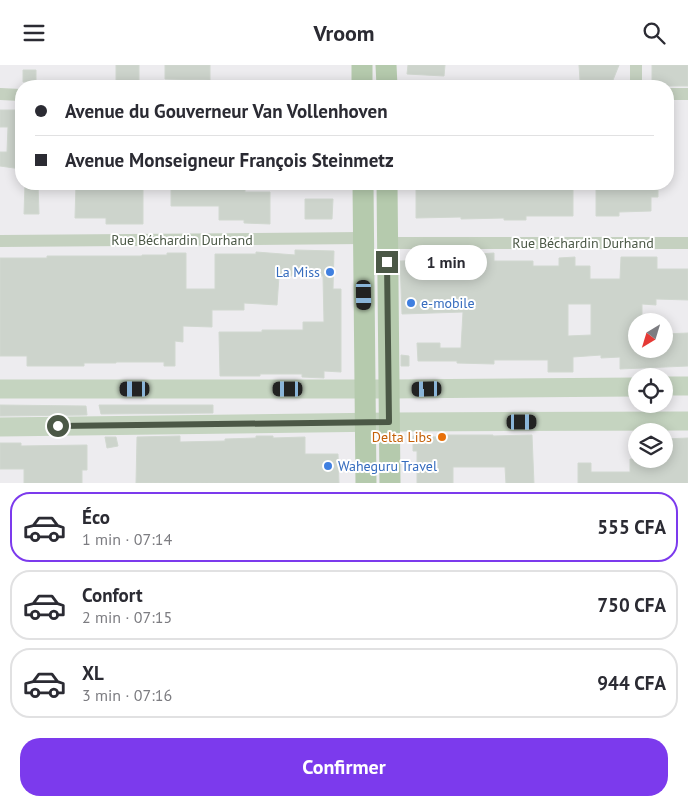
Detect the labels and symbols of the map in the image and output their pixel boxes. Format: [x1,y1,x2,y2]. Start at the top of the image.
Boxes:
street label: Rue Béchardin Durhand [111,231,253,249]
street label: Rue Béchardin Durhand [512,234,654,252]
callout: 1 min [404,245,487,279]
route end [376,251,398,273]
place label: La Miss [276,263,320,281]
marker: La Miss [324,266,336,278]
car [356,280,371,310]
place label: e-mobile [421,294,475,312]
marker: e-mobile [405,297,417,309]
north arrow [628,313,672,357]
car [411,381,442,397]
car [120,382,150,397]
car [273,382,303,397]
route start [47,415,69,437]
car [507,415,537,430]
place label: Delta Libs [372,428,432,446]
marker: Delta Libs [436,431,448,443]
place label: Waheguru Travel [338,457,437,475]
marker: Waheguru Travel [322,460,334,472]

